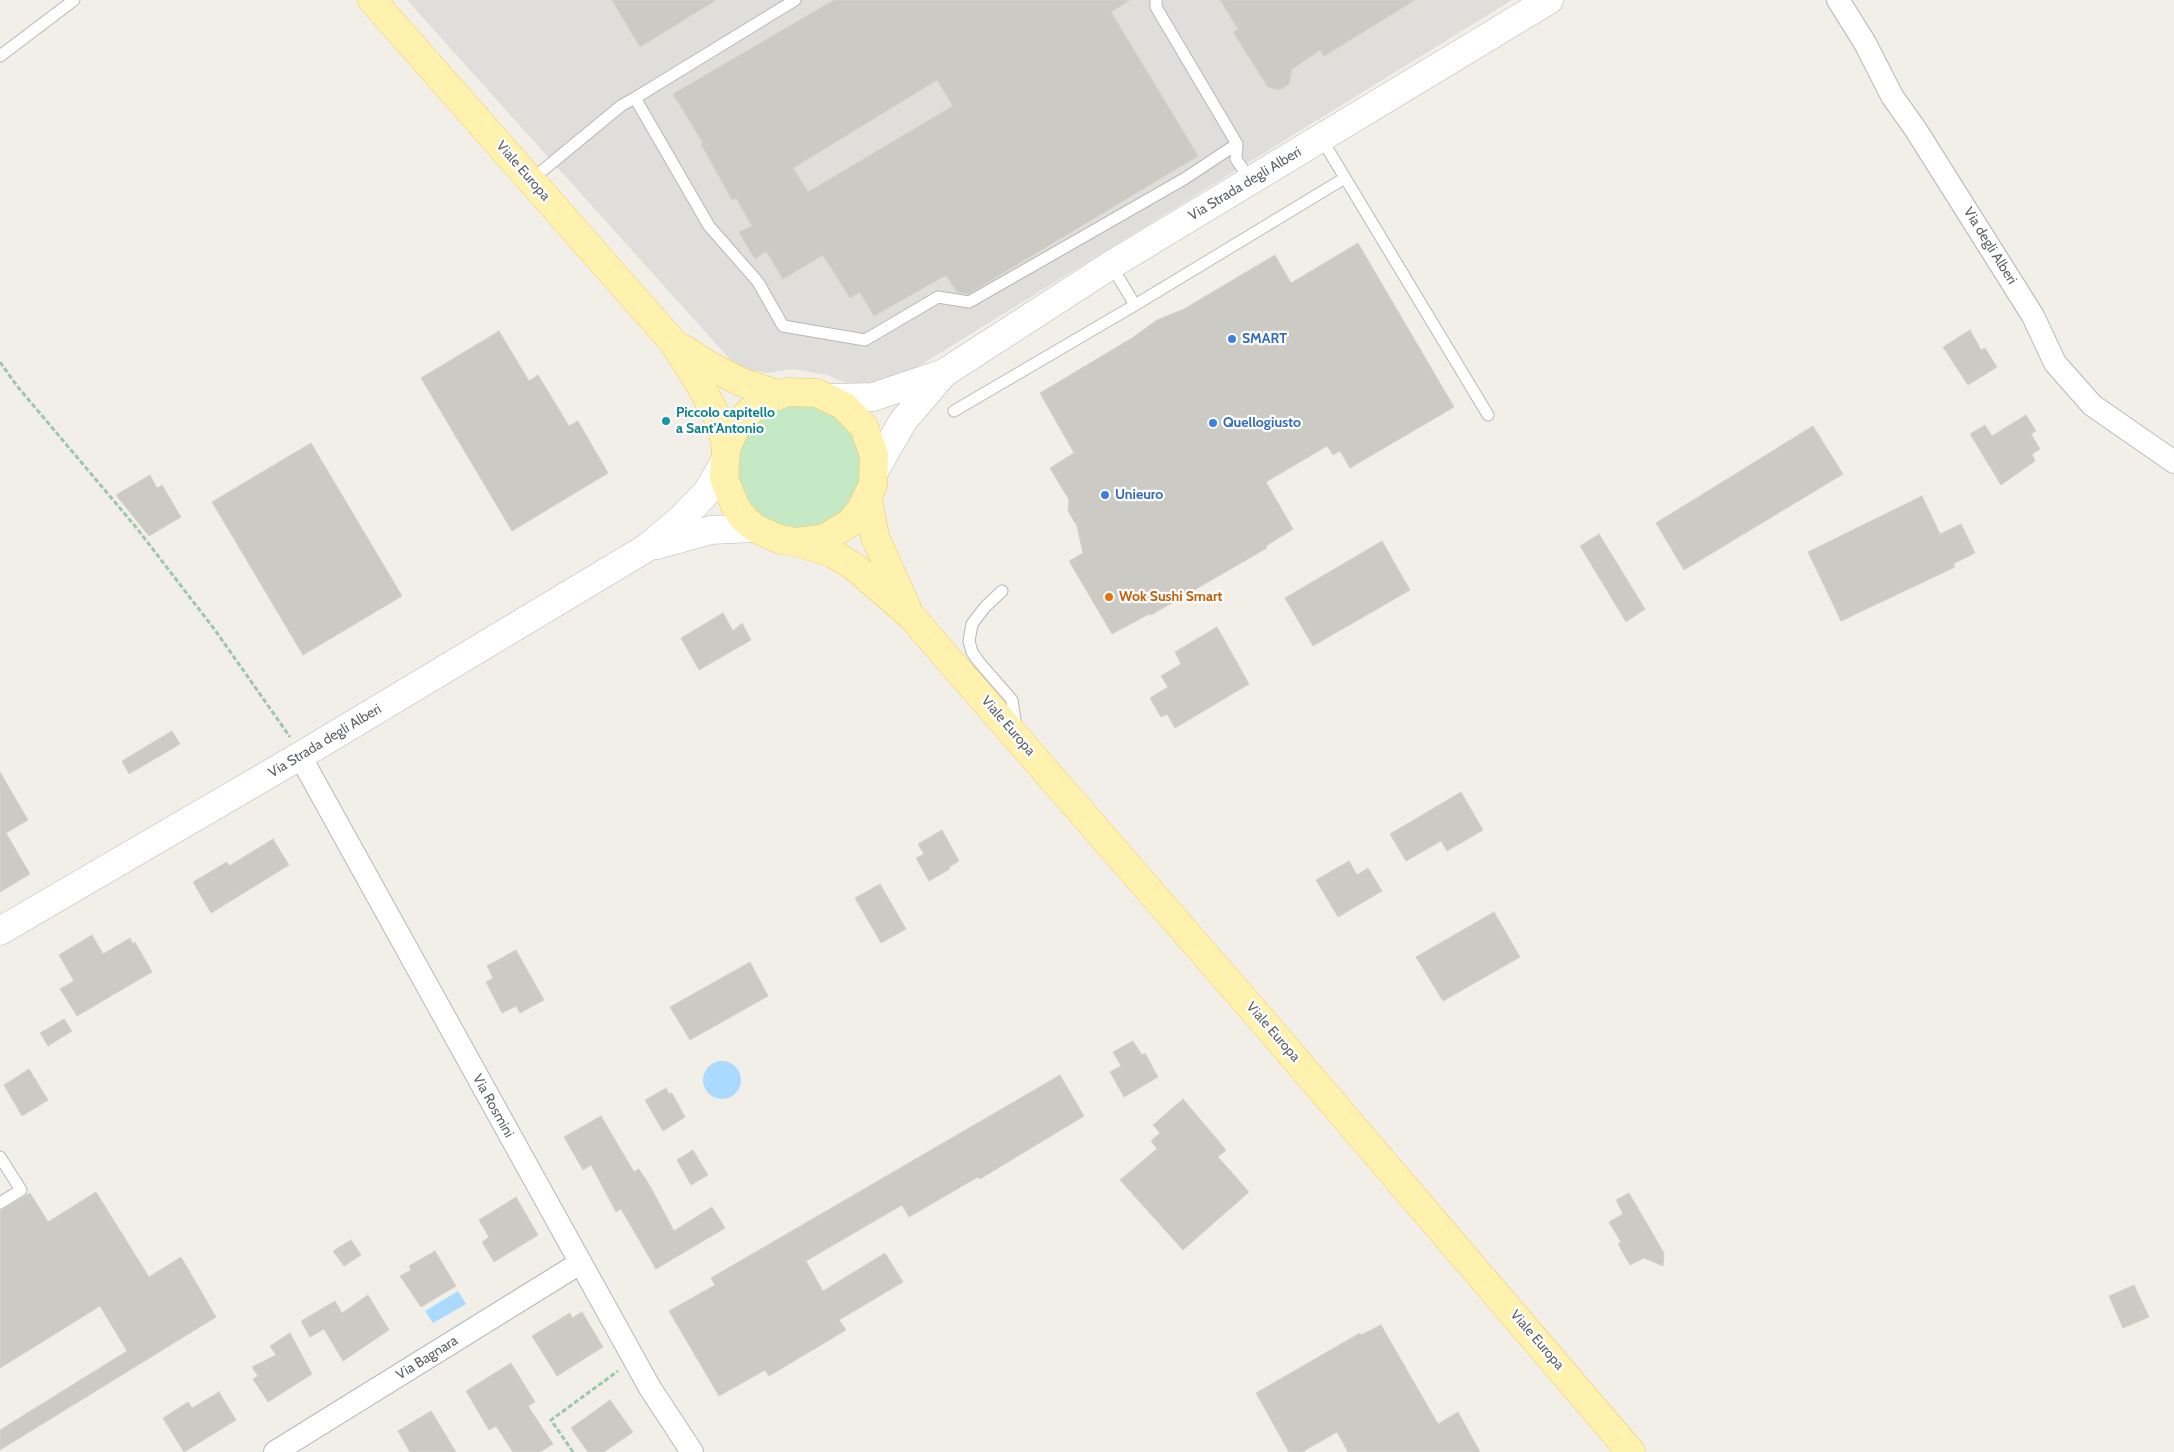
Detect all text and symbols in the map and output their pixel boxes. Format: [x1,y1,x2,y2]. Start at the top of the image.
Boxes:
street label: Viale Europa [492,138,554,204]
street label: Via Strada degli Alberi [1185,144,1305,224]
street label: Via degli Alberi [1960,204,2020,288]
place label: SMART [1242,331,1287,347]
marker: SMART [1226,333,1238,345]
place label: Piccolo capitello a Sant'Antonio [676,405,775,438]
marker: Piccolo capitello a Sant'Antonio [660,415,672,427]
place label: Quellogiusto [1223,415,1301,431]
marker: Quellogiusto [1207,417,1219,429]
place label: Unieuro [1115,487,1163,503]
marker: Unieuro [1099,489,1111,501]
place label: Wok Sushi Smart [1119,589,1222,605]
marker: Wok Sushi Smart [1103,591,1115,603]
street label: Viale Europa [977,693,1039,759]
street label: Via Strada degli Alberi [265,701,385,781]
street label: Viale Europa [1242,999,1304,1065]
street label: Via Rosmini [469,1071,517,1141]
street label: Viale Europa [1506,1307,1568,1373]
street label: Via Bagnara [393,1332,461,1384]

